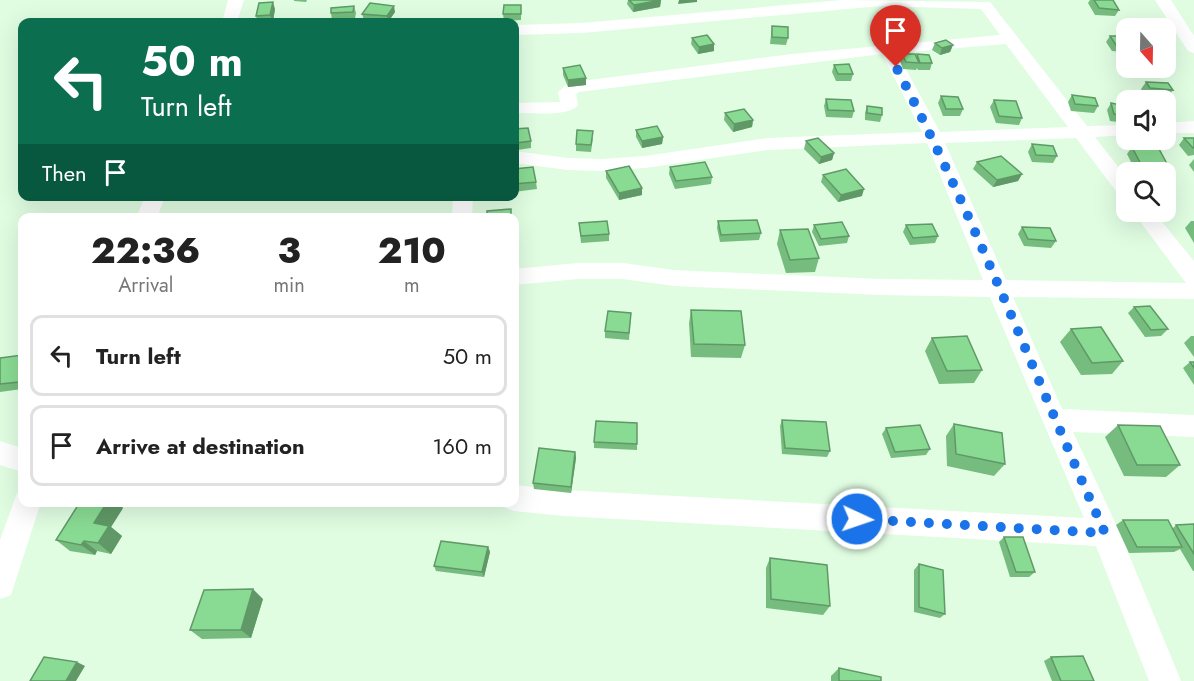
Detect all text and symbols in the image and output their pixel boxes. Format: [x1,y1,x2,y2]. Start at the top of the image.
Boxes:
pin [870,5,921,67]
icon: arrive [879,14,912,47]
north arrow [1116,18,1176,78]
map controls [1116,18,1176,222]
text: 50 m [141,31,243,92]
icon: left [42,42,120,120]
text: Turn left [141,87,231,126]
button: sound [1116,90,1176,150]
icon: arrive [99,156,132,189]
text: Then [42,157,87,189]
button: search [1116,162,1176,222]
text: 22:36 [91,224,200,276]
text: 3 [278,224,301,276]
text: 210 [378,224,446,276]
text: Arrival [118,271,173,300]
text: min [273,271,305,300]
text: m [404,271,420,300]
icon: left [45,339,78,372]
text: Turn left [96,340,181,372]
text: 50 m [443,340,492,372]
icon: arrive [45,429,78,462]
text: Arrive at destination [96,430,305,462]
text: 160 m [432,430,492,462]
position arrow [825,487,889,551]

